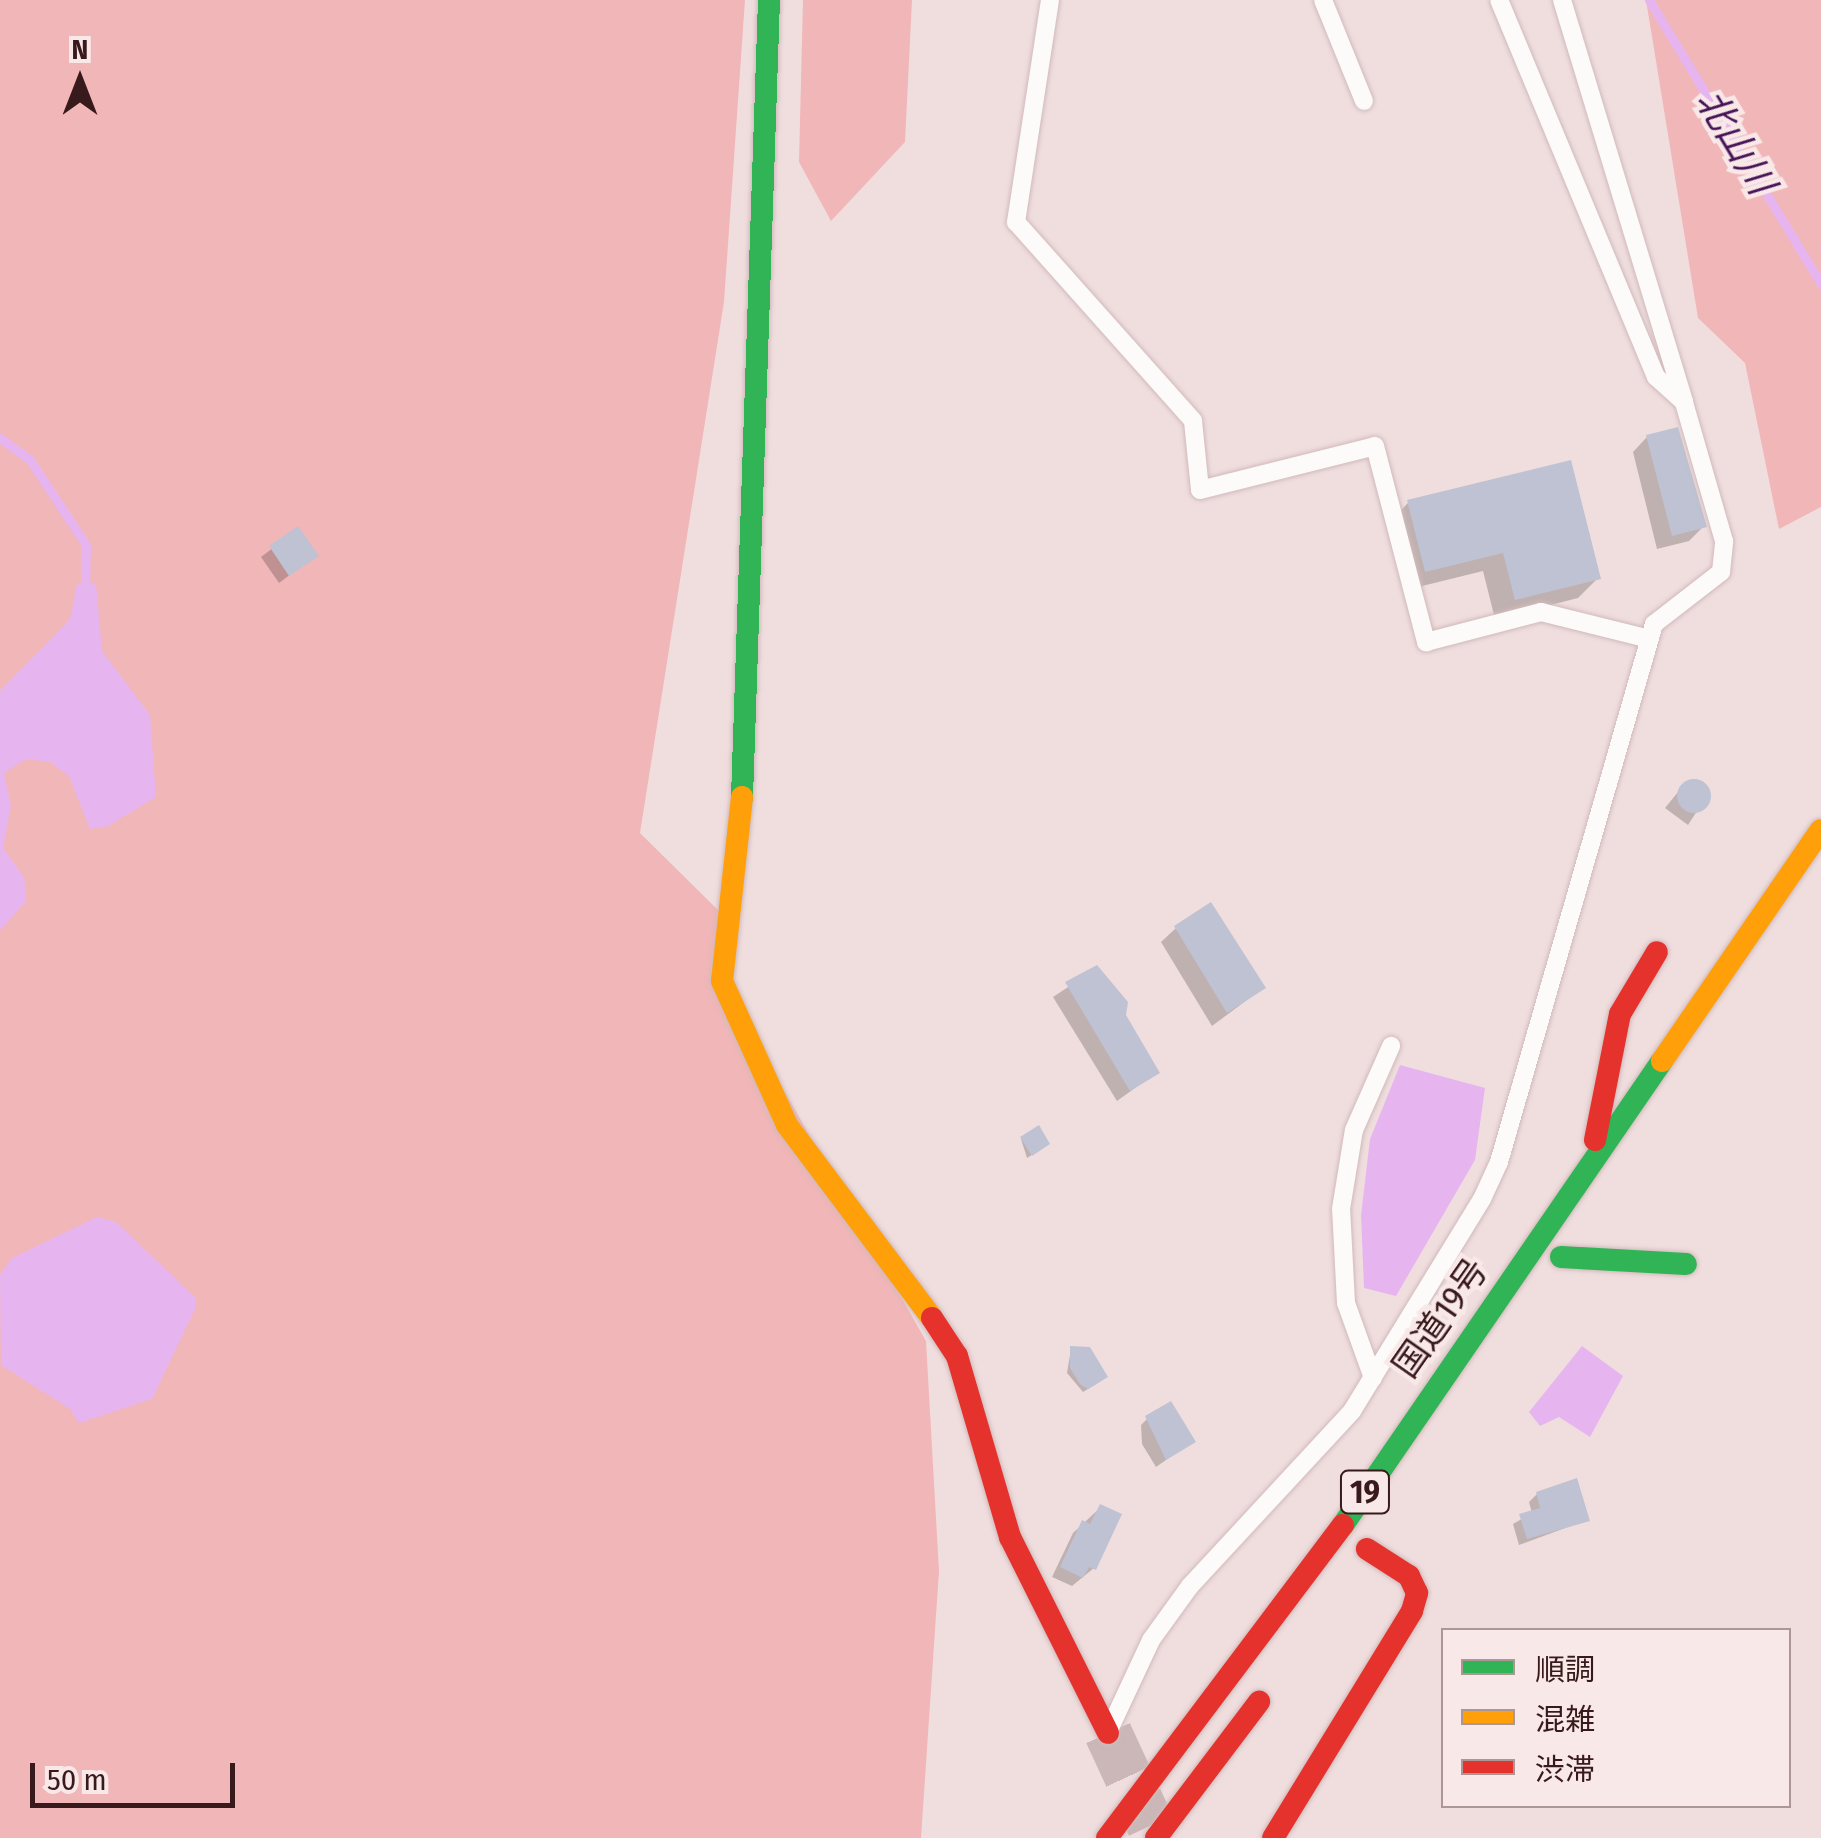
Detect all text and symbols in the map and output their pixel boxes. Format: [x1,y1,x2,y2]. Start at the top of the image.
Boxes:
north arrow [30,30,130,130]
text: N [72,33,88,66]
water label: 北山川 [1686,81,1784,203]
street label: 国道19号 [1384,1250,1496,1386]
road number: 19 [1338,1465,1392,1519]
legend [1441,1628,1791,1808]
text: 順調 [1535,1652,1595,1688]
text: 混雑 [1535,1702,1595,1738]
scale bar [35,1743,240,1805]
text: 渋滞 [1535,1752,1595,1788]
text: 50 m [47,1762,107,1798]

